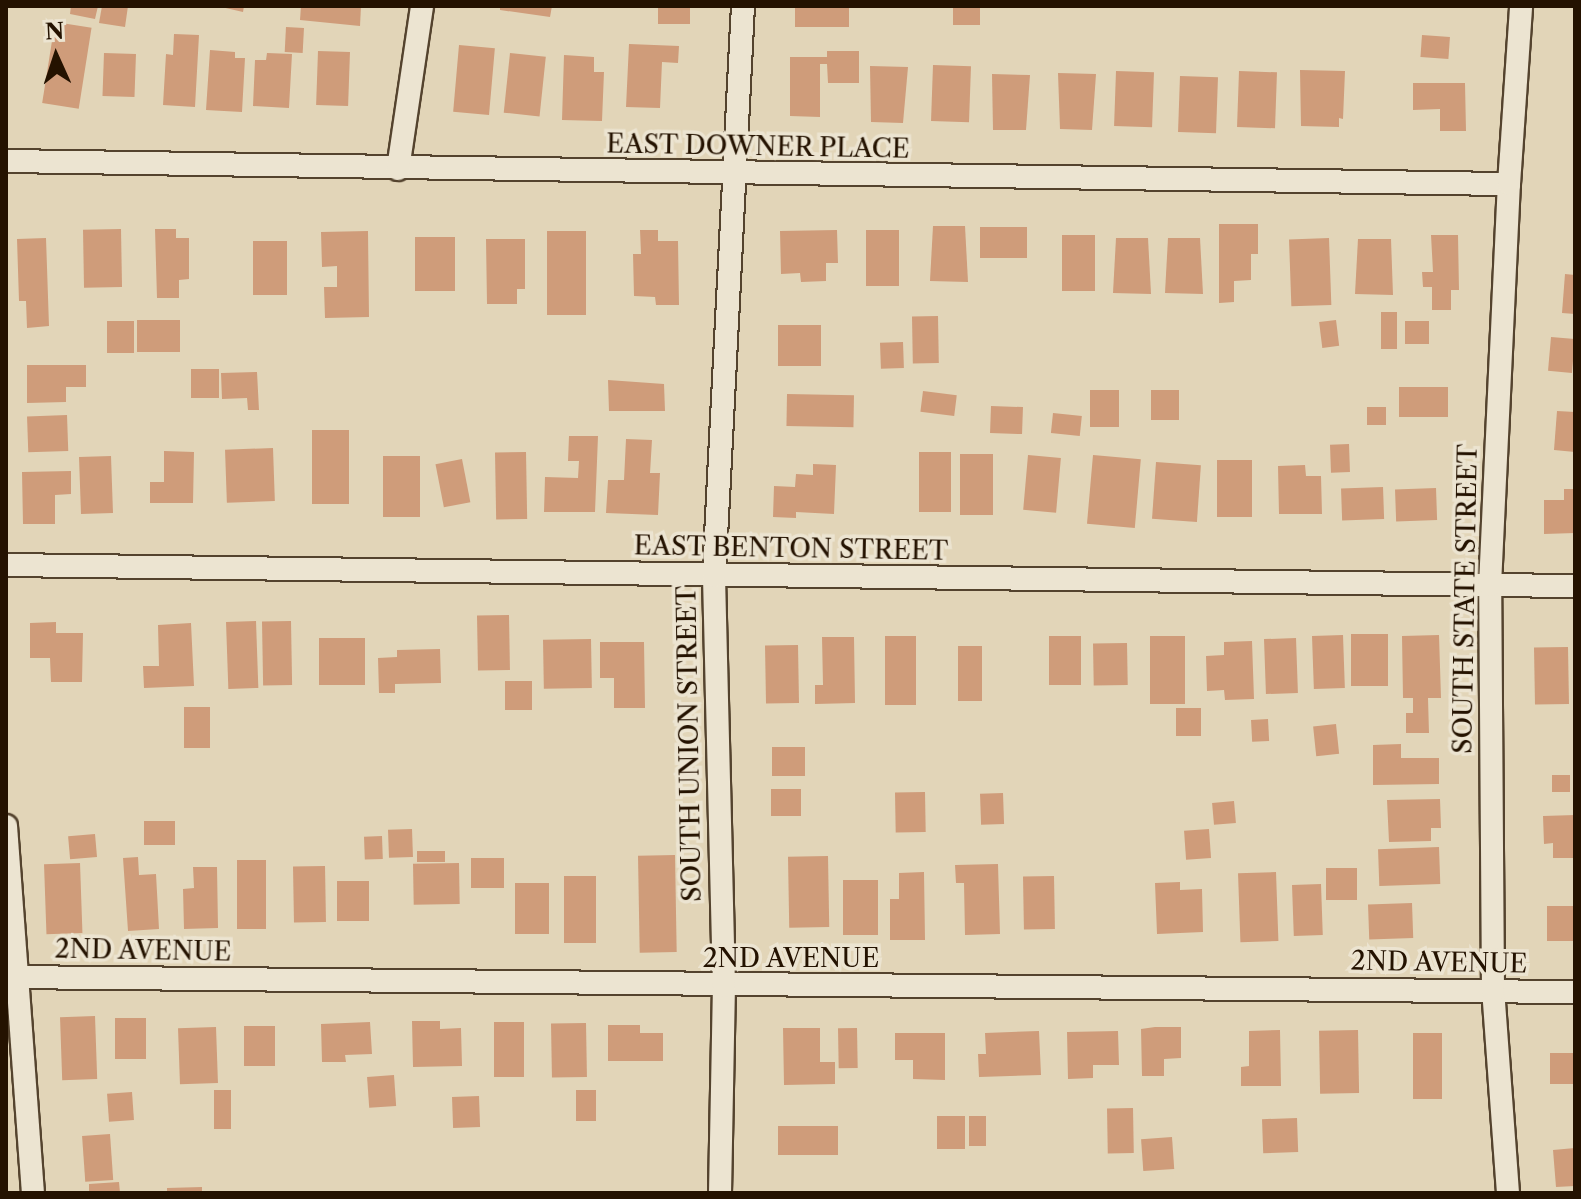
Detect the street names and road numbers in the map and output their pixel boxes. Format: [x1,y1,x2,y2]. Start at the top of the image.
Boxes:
street label: EAST DOWNER PLACE [605,129,911,165]
street label: SOUTH STATE STREET [1448,444,1484,754]
street label: EAST BENTON STREET [633,531,949,567]
street label: SOUTH UNION STREET [672,586,708,902]
street label: 2ND AVENUE [54,934,232,968]
street label: 2ND AVENUE [702,943,880,975]
street label: 2ND AVENUE [1350,946,1528,980]

